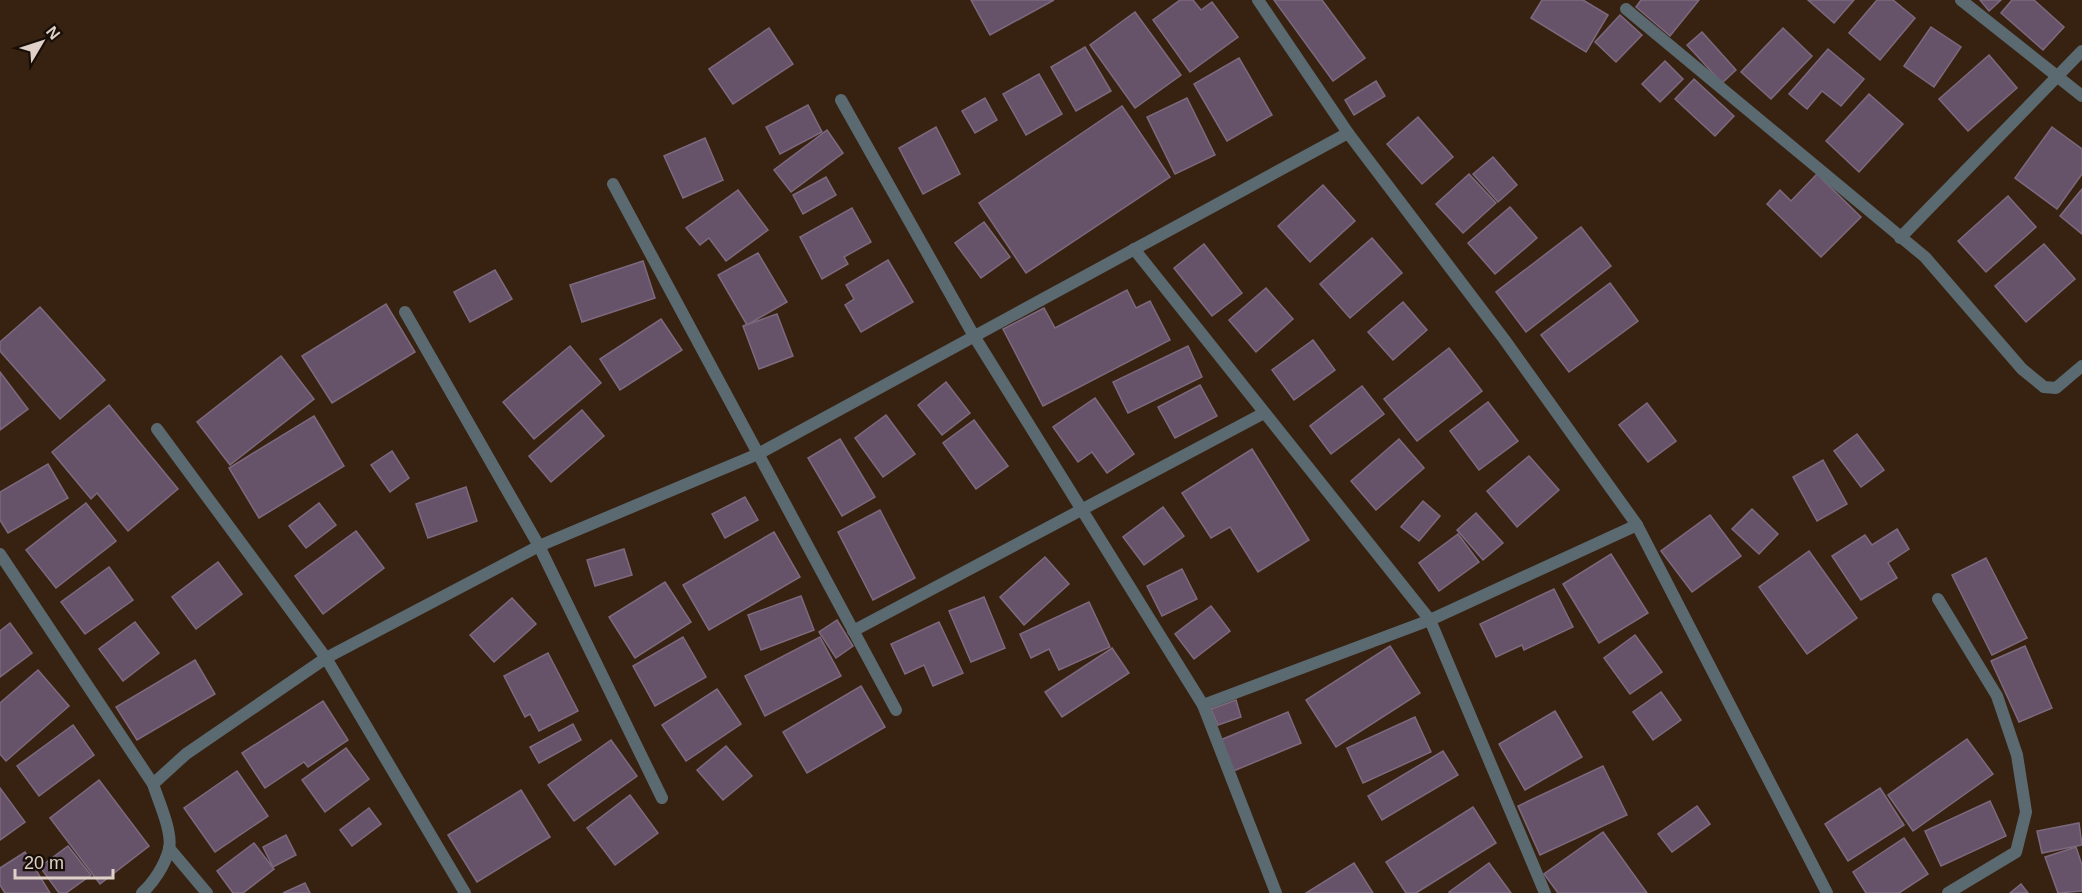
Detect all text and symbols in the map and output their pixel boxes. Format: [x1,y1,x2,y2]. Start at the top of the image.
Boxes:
north arrow [12,12,72,72]
text: N [43,23,64,43]
scale bar [15,842,112,880]
text: 20 m [24,853,64,873]

